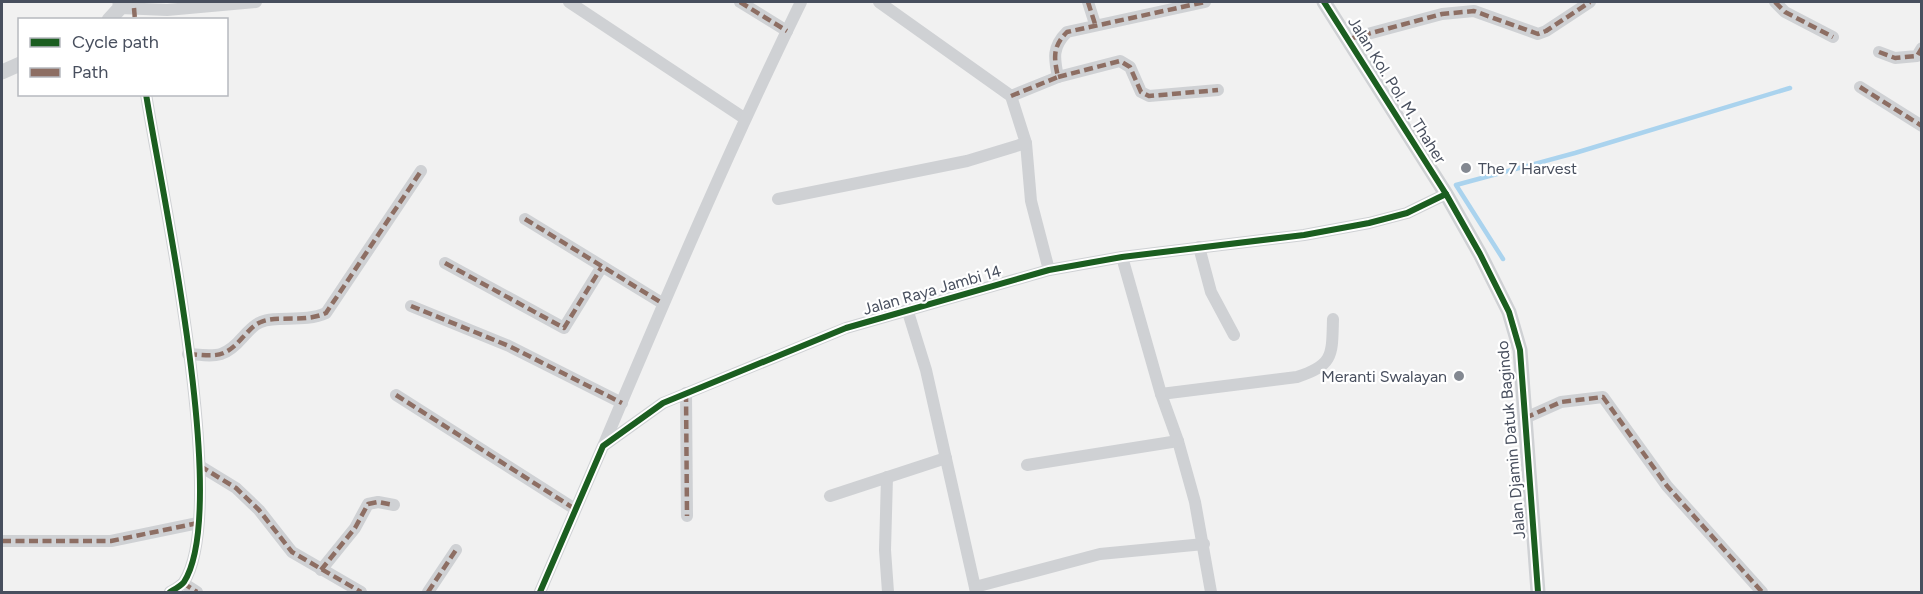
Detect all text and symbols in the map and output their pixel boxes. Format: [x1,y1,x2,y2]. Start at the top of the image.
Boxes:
street label: Jalan Kol. Pol. M. Thaher [1344,13,1450,167]
legend [18,18,228,96]
text: Cycle path [72,31,159,53]
text: Path [72,61,108,83]
place label: The 7 Harvest [1478,159,1577,178]
marker: The 7 Harvest [1459,161,1473,175]
street label: Jalan Raya Jambi 14 [861,261,1003,319]
street label: Jalan Djamin Datuk Bagindo [1493,340,1529,540]
place label: Meranti Swalayan [1321,367,1447,386]
marker: Meranti Swalayan [1452,369,1466,383]

